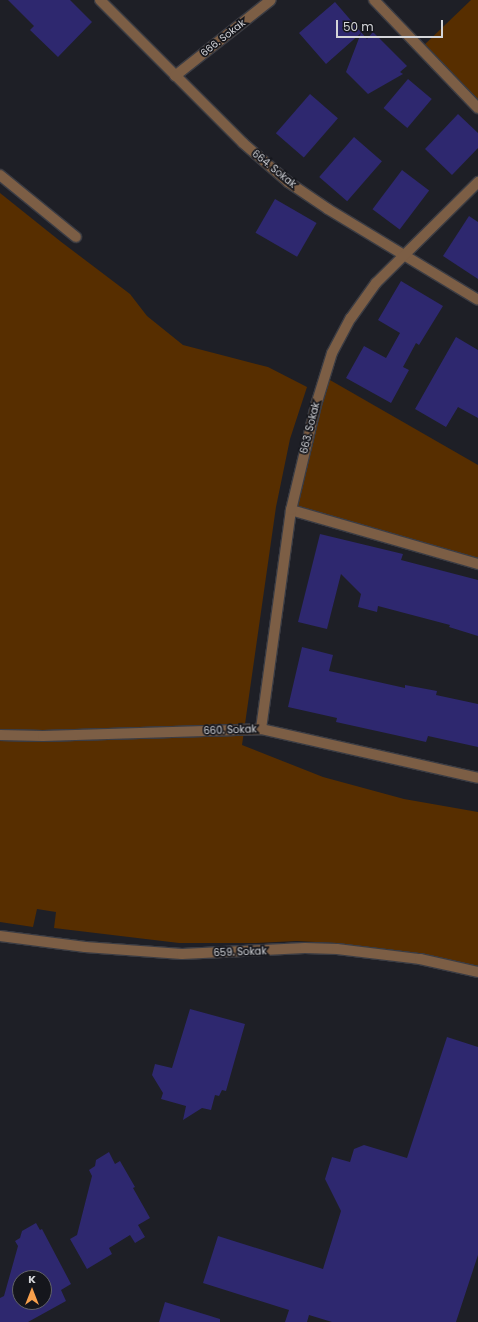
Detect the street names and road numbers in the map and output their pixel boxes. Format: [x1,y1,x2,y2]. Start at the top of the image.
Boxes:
street label: 666. Sokak [198,17,248,59]
street label: 664. Sokak [250,148,298,190]
street label: 663. Sokak [298,401,322,455]
street label: 660. Sokak [203,723,257,737]
street label: 659. Sokak [213,945,267,959]

